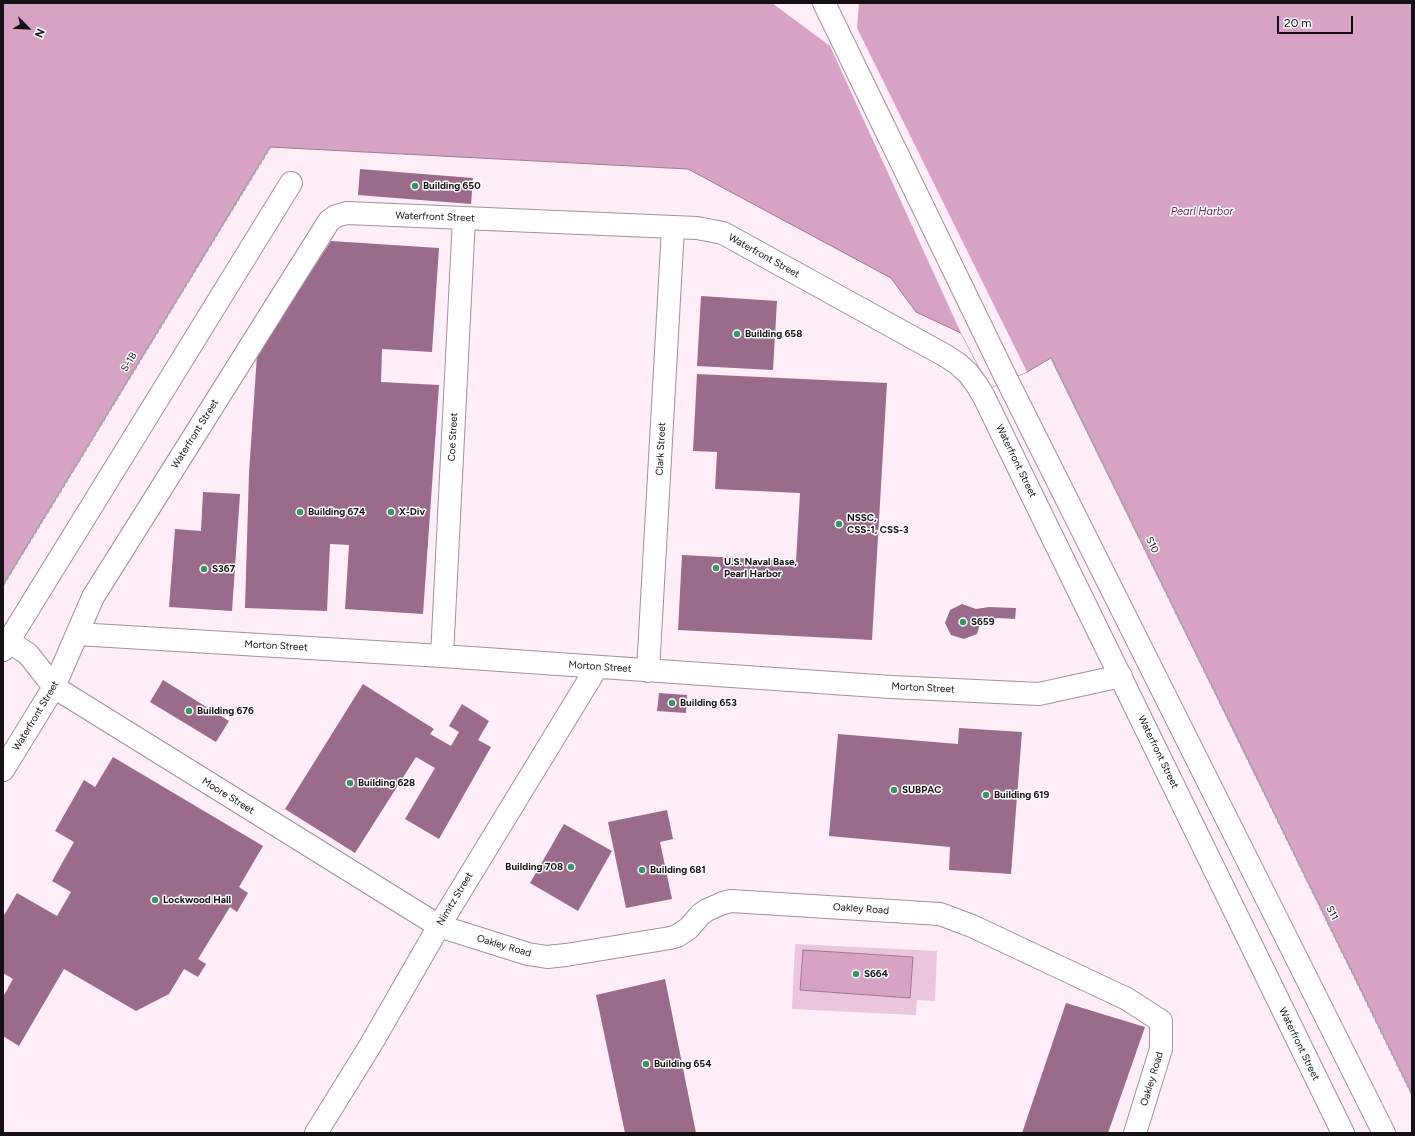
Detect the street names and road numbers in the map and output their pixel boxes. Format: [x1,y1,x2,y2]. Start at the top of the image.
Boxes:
street label: Waterfront Street [395,210,475,224]
street label: Waterfront Street [726,231,802,281]
street label: S-1B [119,350,139,374]
street label: Waterfront Street [169,397,221,471]
street label: Coe Street [446,412,460,462]
street label: Clark Street [654,422,668,476]
street label: Waterfront Street [993,423,1039,499]
street label: S10 [1143,535,1161,555]
street label: Morton Street [244,638,308,654]
street label: Morton Street [568,659,632,675]
street label: Waterfront Street [10,679,62,753]
street label: Morton Street [891,680,955,696]
street label: Waterfront Street [1135,714,1181,790]
street label: Moore Street [200,775,256,817]
street label: Nimitz Street [434,870,476,928]
street label: Oakley Road [833,901,889,917]
street label: S11 [1323,904,1341,922]
street label: Oakley Road [475,933,533,959]
street label: Waterfront Street [1276,1006,1322,1082]
street label: Oakley Road [1138,1050,1166,1108]

